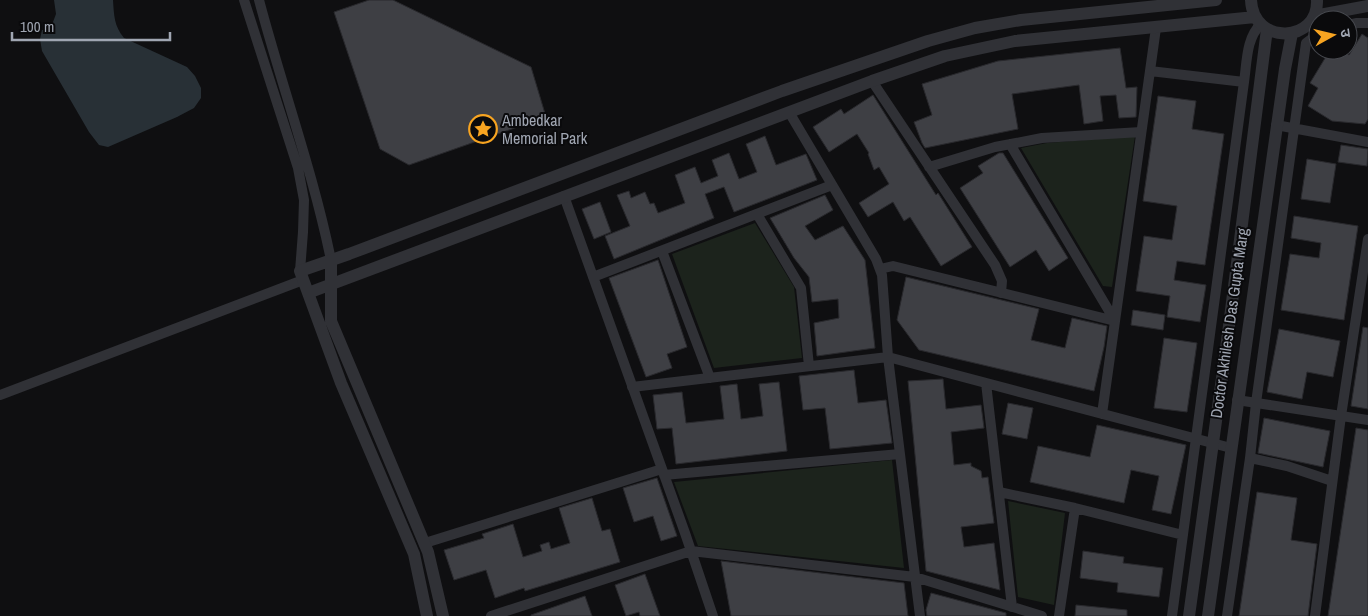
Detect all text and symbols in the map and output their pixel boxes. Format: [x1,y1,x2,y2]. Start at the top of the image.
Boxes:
scale bar [12,10,170,42]
north arrow [1308,10,1358,60]
text: 100 m [20,16,54,37]
text: उ [1336,28,1355,39]
place label: Ambedkar Memorial Park [501,109,588,149]
place icon: Ambedkar Memorial Park [468,114,498,144]
street label: Doctor Akhilesh Das Gupta Marg [1205,226,1253,419]

